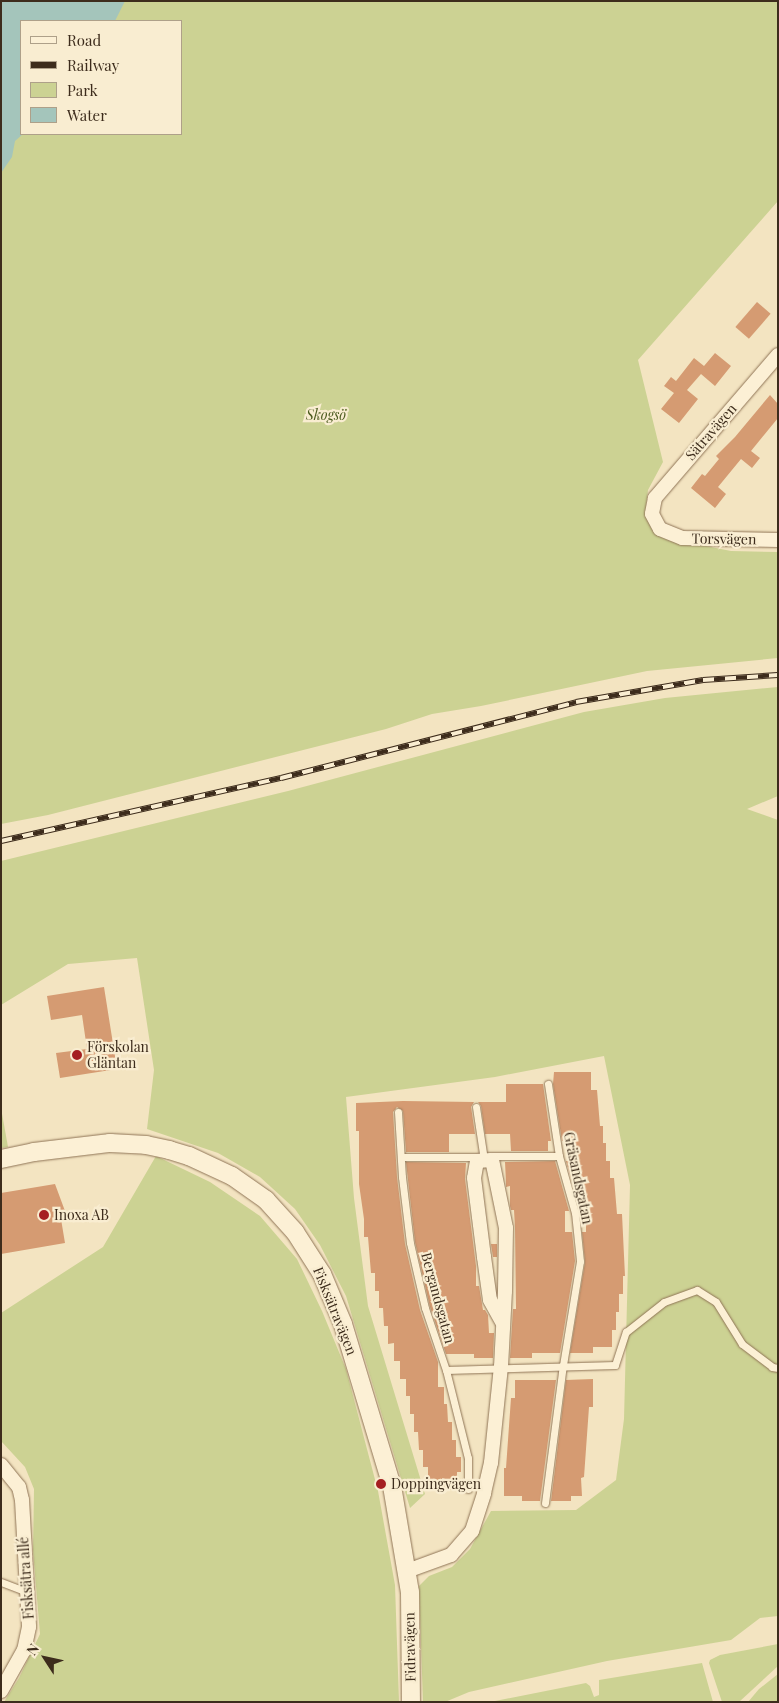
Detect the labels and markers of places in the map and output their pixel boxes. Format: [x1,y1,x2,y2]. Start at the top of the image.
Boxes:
place label: Förskolan Gläntan [87,1039,149,1072]
marker: Förskolan Gläntan [71,1049,83,1061]
place label: Inoxa AB [54,1207,110,1223]
marker: Inoxa AB [38,1209,50,1221]
place label: Doppingvägen [391,1476,481,1492]
marker: Doppingvägen [375,1478,387,1490]

